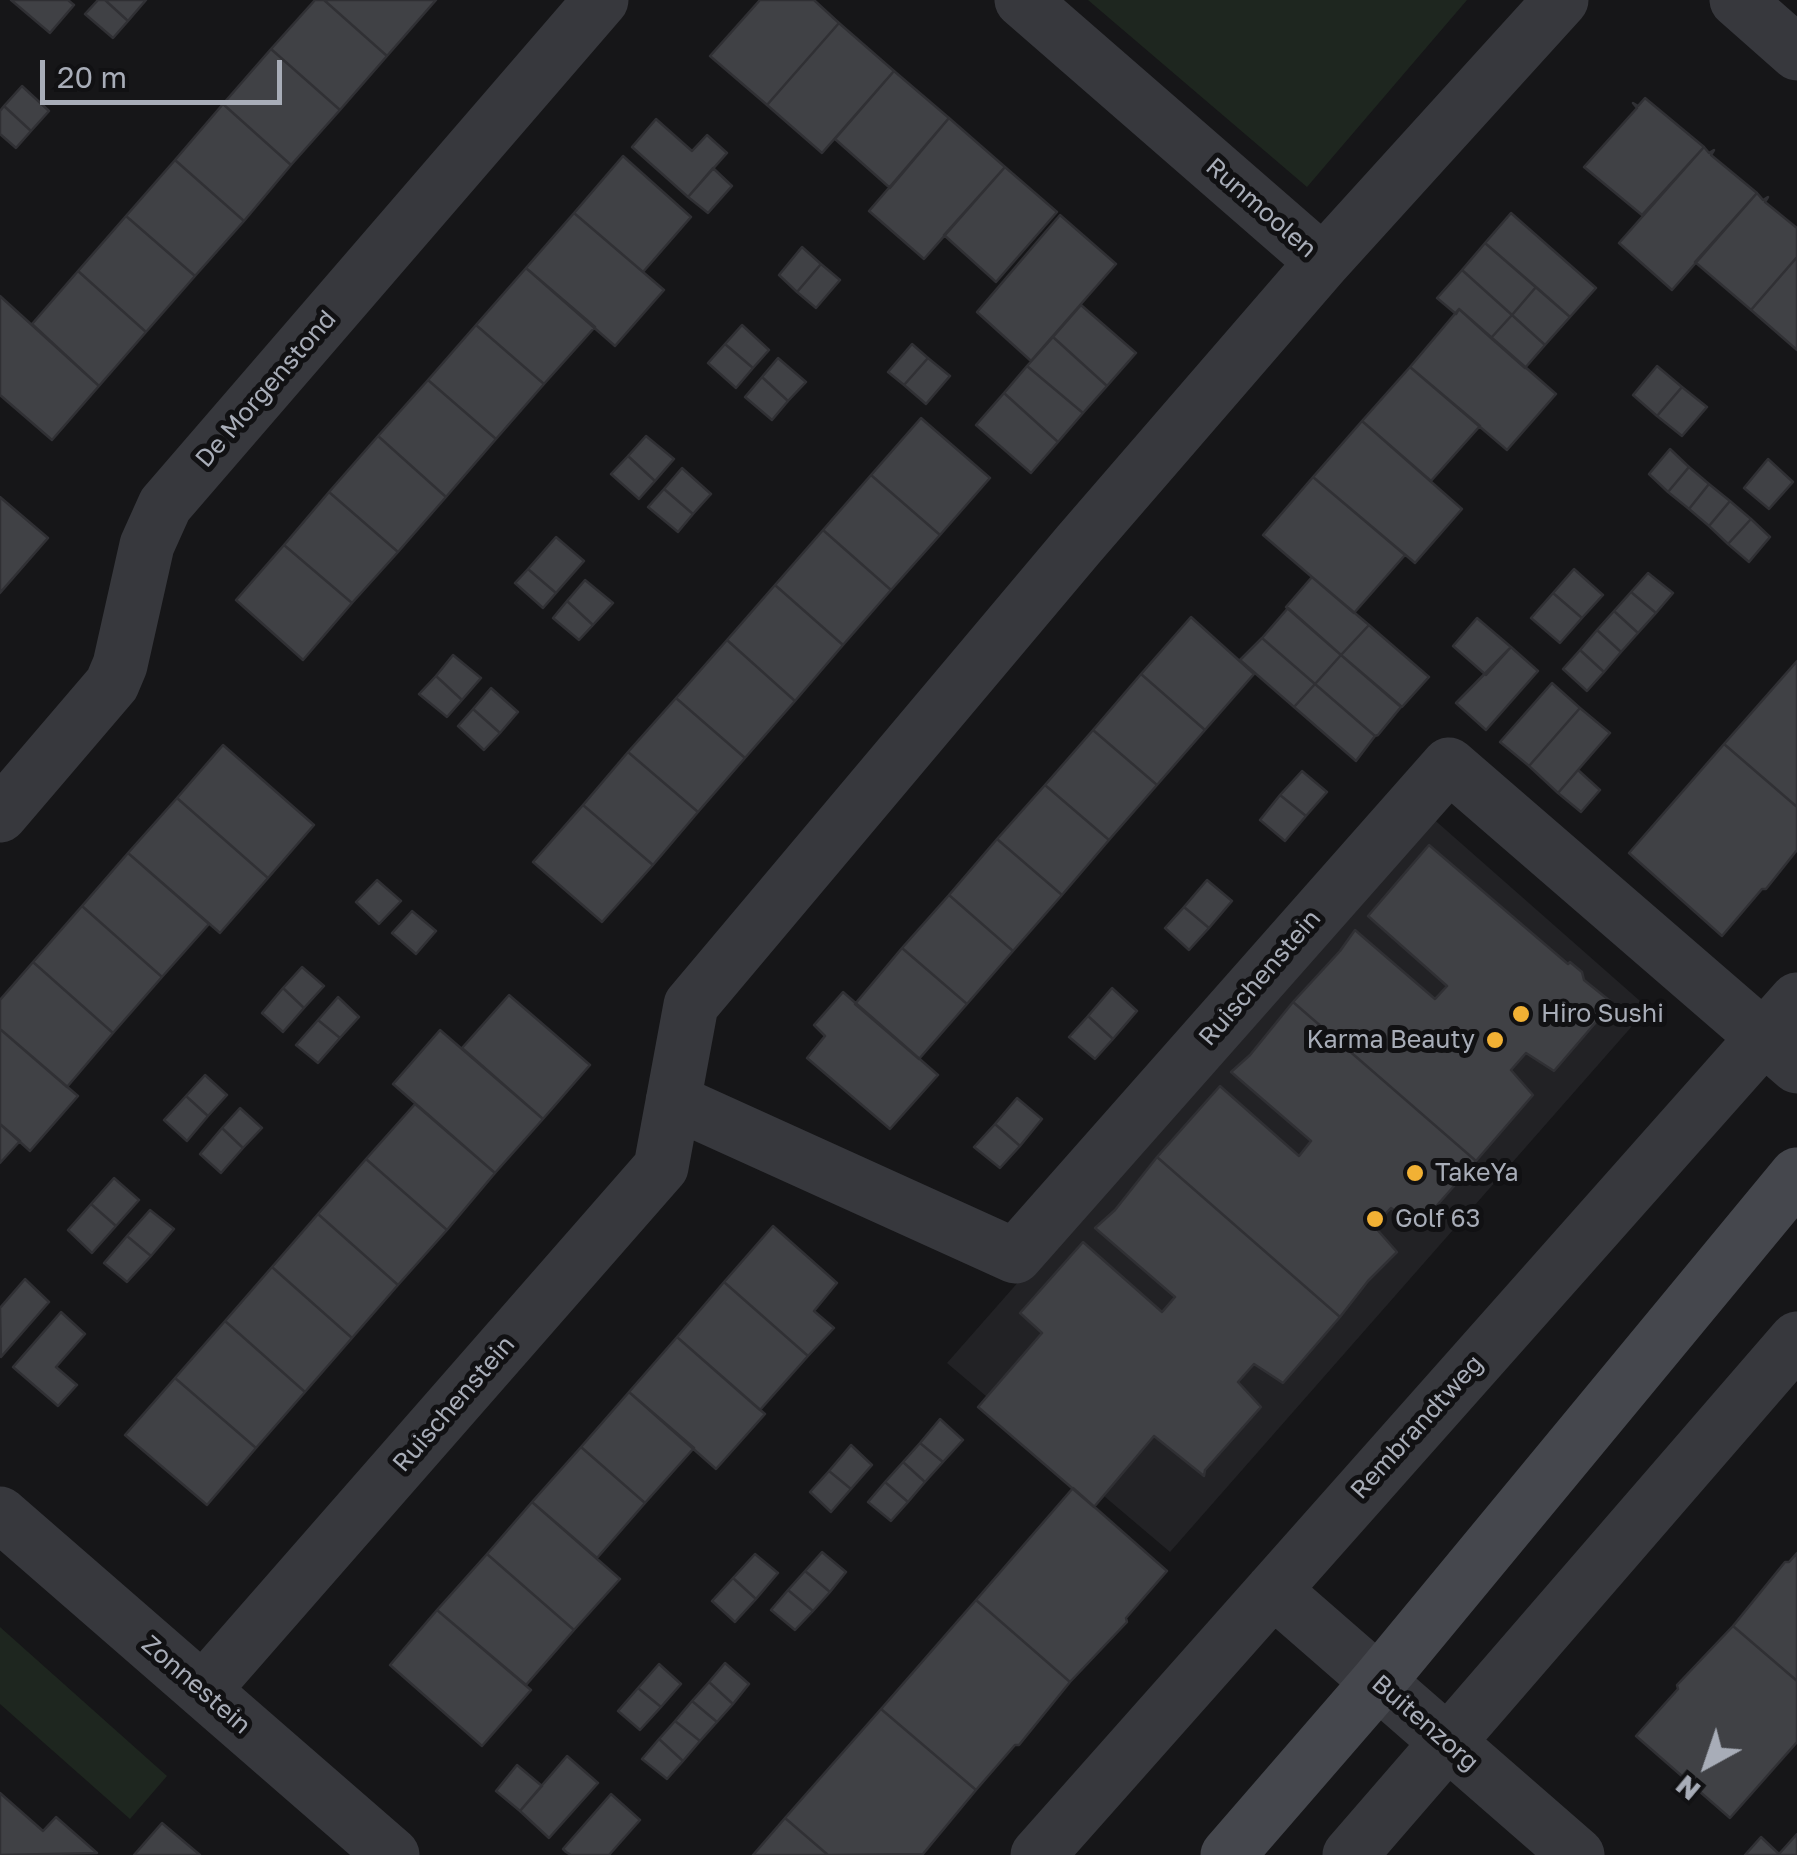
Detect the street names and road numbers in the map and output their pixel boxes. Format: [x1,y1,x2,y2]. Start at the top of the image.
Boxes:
street label: Runmoolen [1200,152,1322,264]
street label: De Morgenstond [190,304,342,474]
street label: Ruischenstein [1193,904,1327,1052]
street label: Ruischenstein [387,1330,521,1478]
street label: Rembrandtweg [1345,1349,1489,1505]
street label: Zonnestein [135,1630,257,1740]
street label: Buitenzorg [1366,1669,1484,1777]

